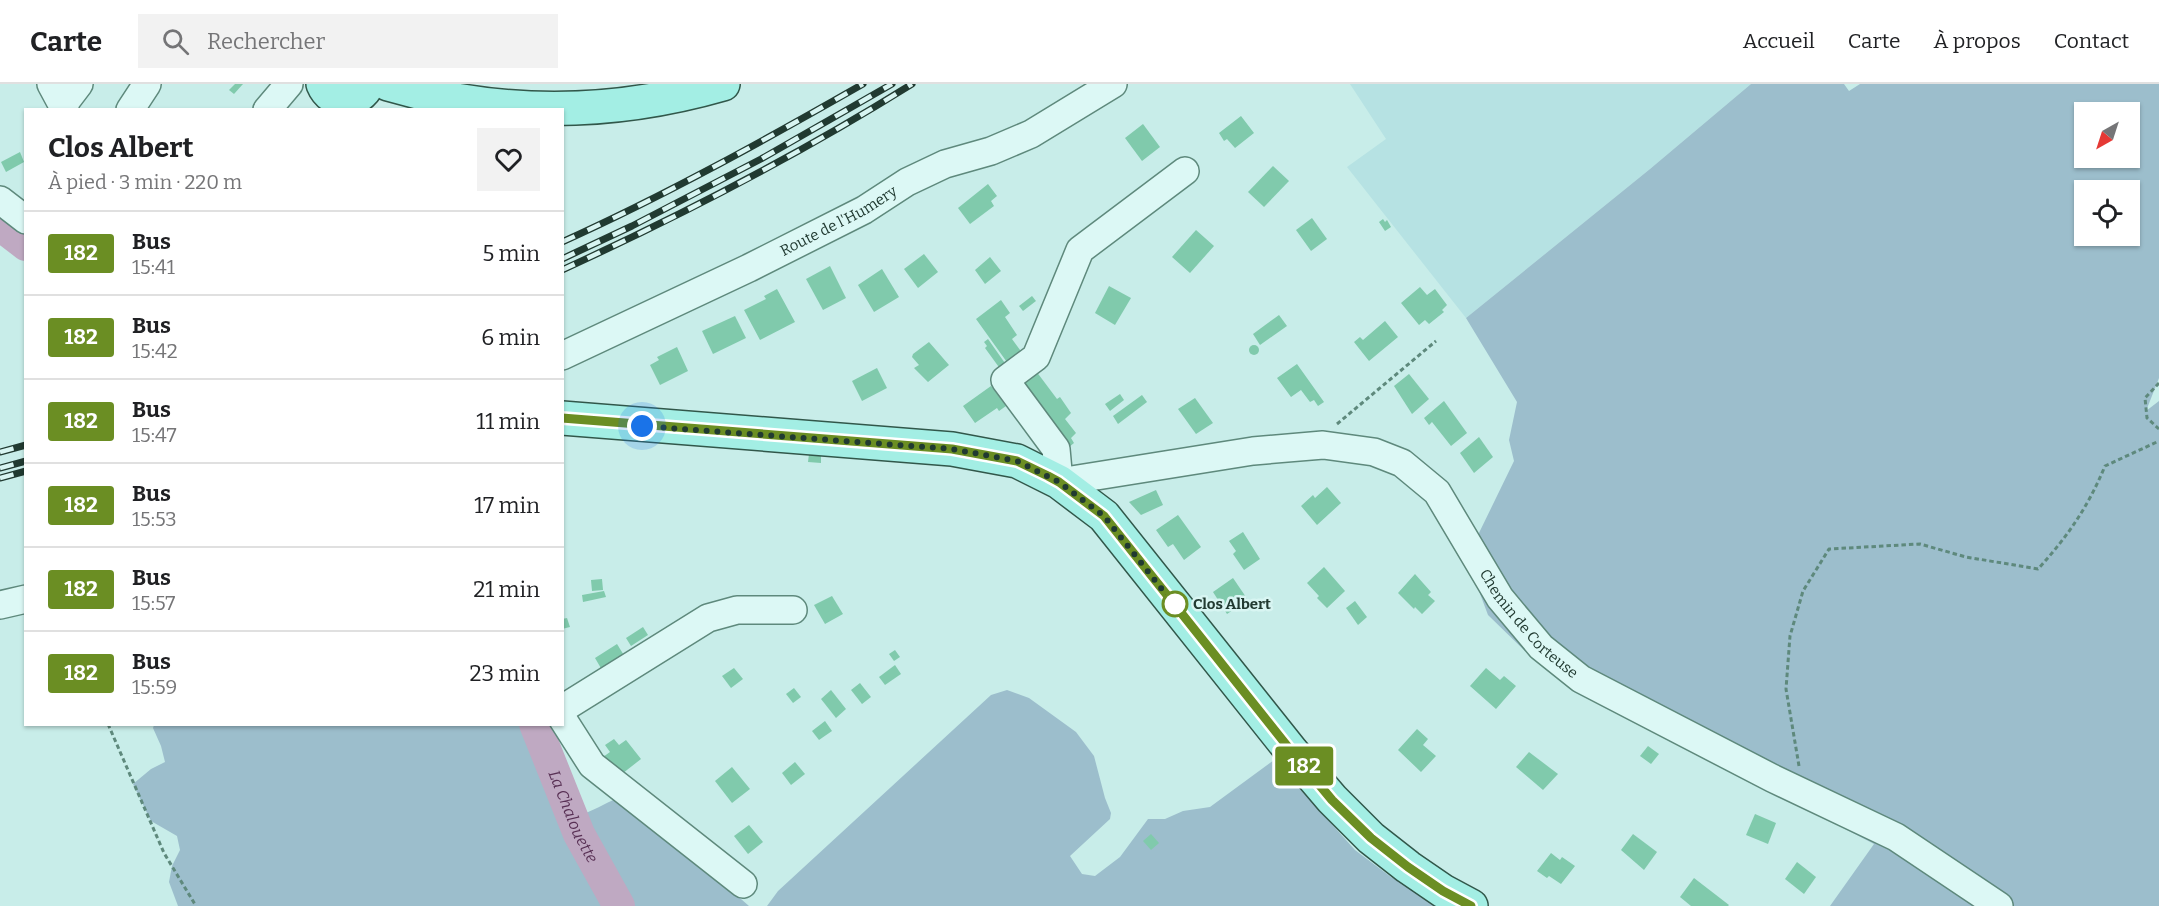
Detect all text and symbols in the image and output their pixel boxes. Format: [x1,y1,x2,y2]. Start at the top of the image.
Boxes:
search box [138,14,558,68]
text: Carte [30,25,102,58]
icon: search [159,25,192,58]
text: Rechercher [207,28,325,55]
text: Accueil [1743,28,1815,54]
text: Carte [1848,28,1901,54]
text: À propos [1934,28,2021,54]
text: Contact [2054,28,2129,54]
north arrow [2074,102,2140,168]
map controls [2074,102,2140,246]
button: heart [477,128,540,191]
text: Clos Albert [48,131,194,164]
text: À pied · 3 min · 220 m [48,170,242,194]
button: locate [2074,180,2140,246]
street label: Route de l'Humery [777,182,900,260]
text: Bus [132,228,171,255]
text: 182 [64,240,98,266]
text: 5 min [482,240,540,267]
text: 15:41 [132,255,175,279]
text: Bus [132,312,171,339]
text: 182 [64,324,98,350]
text: 6 min [481,324,540,351]
text: 15:42 [132,339,178,363]
text: Bus [132,396,171,423]
text: 182 [64,408,98,434]
text: 11 min [476,408,540,435]
your location [627,411,657,441]
text: 15:47 [132,423,176,447]
text: Bus [132,480,171,507]
text: 182 [64,492,98,518]
text: 17 min [474,492,540,519]
text: 15:53 [132,507,177,531]
text: Bus [132,564,171,591]
street label: Chemin de Corteuse [1476,566,1582,682]
text: 182 [64,576,98,602]
text: 21 min [473,576,540,603]
text: 15:57 [132,591,175,615]
marker: Clos Albert [1162,591,1188,617]
place label: Clos Albert [1193,595,1271,613]
text: Bus [132,648,171,675]
text: 182 [64,660,98,686]
text: 23 min [470,660,540,687]
text: 15:59 [132,675,177,699]
line badge: 182 [1270,746,1338,786]
text: 182 [1287,753,1321,779]
water label: La Chalouette [544,767,602,866]

